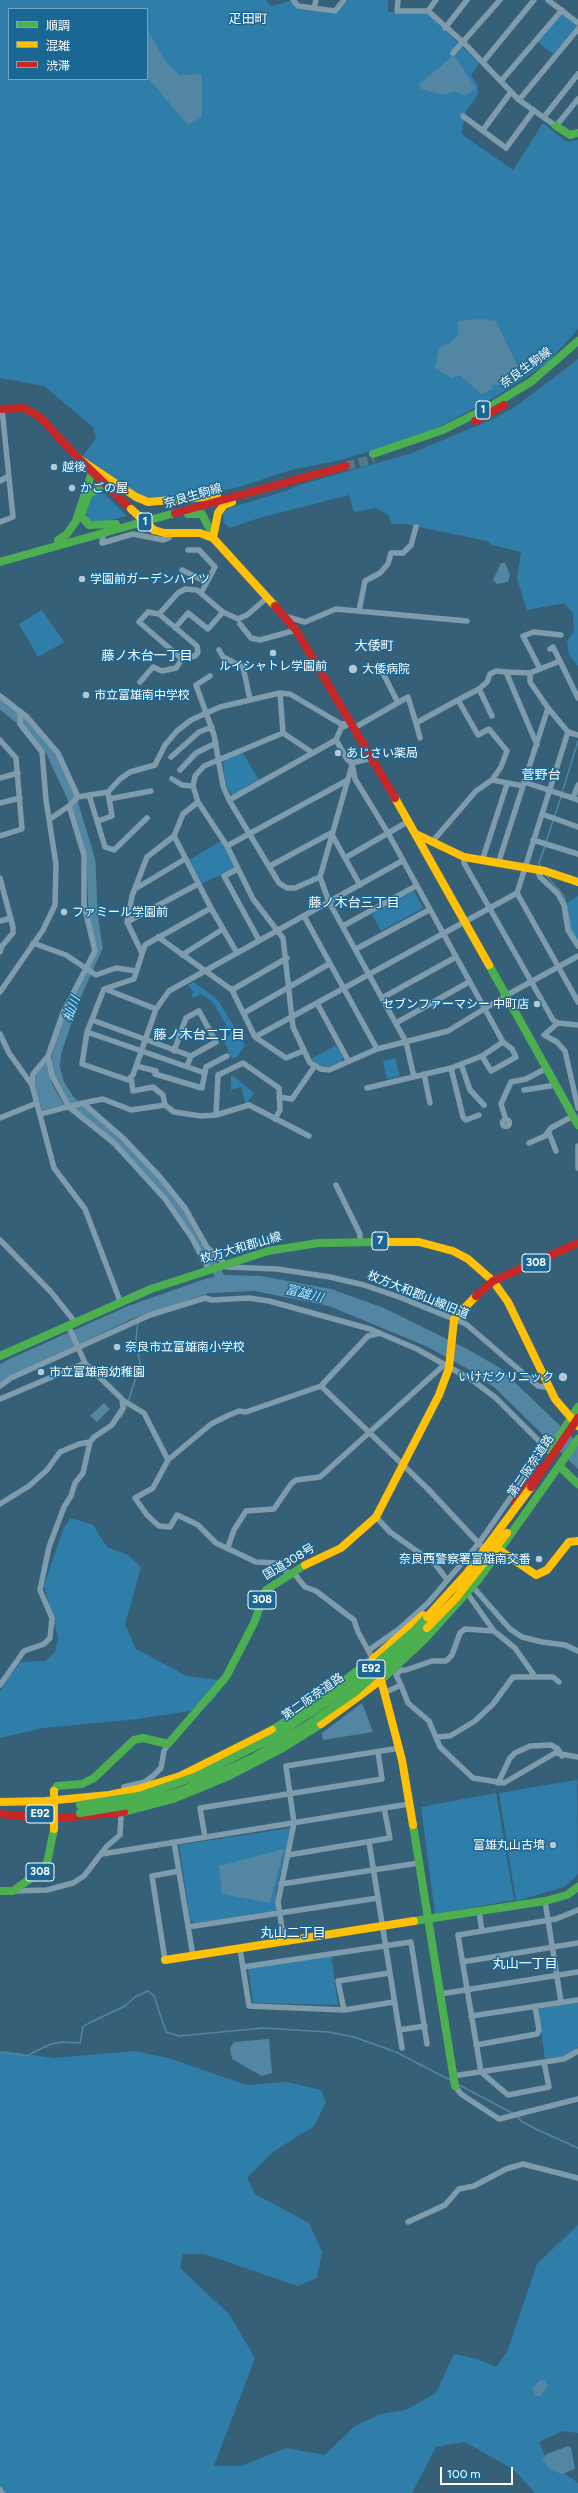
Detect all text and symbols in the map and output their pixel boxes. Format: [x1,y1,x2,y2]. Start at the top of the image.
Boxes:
legend [8,8,148,80]
district label: 疋田町 [229,11,267,27]
text: 順調 [46,19,70,33]
text: 混雑 [46,39,70,53]
text: 渋滞 [46,59,70,73]
street label: 奈良生駒線 [497,345,555,391]
road number: 1 [476,401,490,419]
place label: 越後 [62,460,86,474]
marker: 越後 [49,462,59,472]
place label: かごの屋 [80,481,128,495]
street label: 奈良生駒線 [162,481,224,511]
marker: かごの屋 [67,483,77,493]
road number: 1 [138,513,152,531]
place label: 学園前ガーデンハイツ [90,572,210,586]
marker: 学園前ガーデンハイツ [77,574,87,584]
district label: 大倭町 [355,638,393,654]
district label: 藤ノ木台一丁目 [102,648,192,664]
marker: ルイシャトレ学園前 [268,648,278,658]
place label: ルイシャトレ学園前 [219,659,327,673]
place label: 大倭病院 [362,662,410,676]
marker: 大倭病院 [347,663,359,675]
place label: 市立富雄南中学校 [94,688,190,702]
marker: 市立富雄南中学校 [81,690,91,700]
place label: あじさい薬局 [346,746,418,760]
marker: あじさい薬局 [333,748,343,758]
district label: 菅野台 [522,767,560,783]
district label: 藤ノ木台三丁目 [309,895,399,911]
place label: ファミール学園前 [72,905,168,919]
marker: ファミール学園前 [59,907,69,917]
water label: 杣川 [60,994,84,1024]
place label: セブンファーマシー 中町店 [382,997,529,1011]
marker: セブンファーマシー 中町店 [532,999,542,1009]
district label: 藤ノ木台二丁目 [154,1027,244,1043]
street label: 枚方大和郡山線 [199,1230,283,1266]
road number: 7 [372,1232,388,1250]
road number: 308 [522,1254,550,1272]
street label: 枚方大和郡山線旧道 [365,1268,471,1322]
water label: 富雄川 [283,1282,325,1306]
place label: 奈良市立富雄南小学校 [125,1340,245,1354]
marker: 奈良市立富雄南小学校 [112,1342,122,1352]
place label: 市立富雄南幼稚園 [49,1365,145,1379]
marker: 市立富雄南幼稚園 [36,1367,46,1377]
place label: いけだクリニック [458,1370,554,1384]
marker: いけだクリニック [557,1371,569,1383]
street label: 第二阪奈道路 [505,1432,557,1500]
street label: 国道308号 [261,1541,317,1583]
place label: 奈良西警察署富雄南交番 [399,1552,531,1566]
marker: 奈良西警察署富雄南交番 [534,1554,544,1564]
road number: 308 [248,1591,276,1609]
road number: E92 [357,1660,385,1678]
street label: 第二阪奈道路 [279,1670,347,1724]
road number: E92 [26,1805,54,1823]
place label: 富雄丸山古墳 [473,1838,545,1852]
marker: 富雄丸山古墳 [548,1840,558,1850]
road number: 308 [26,1863,54,1881]
district label: 丸山二丁目 [261,1925,325,1941]
district label: 丸山一丁目 [493,1956,557,1972]
scale bar [442,2459,515,2485]
text: 100 m [447,2467,481,2481]

